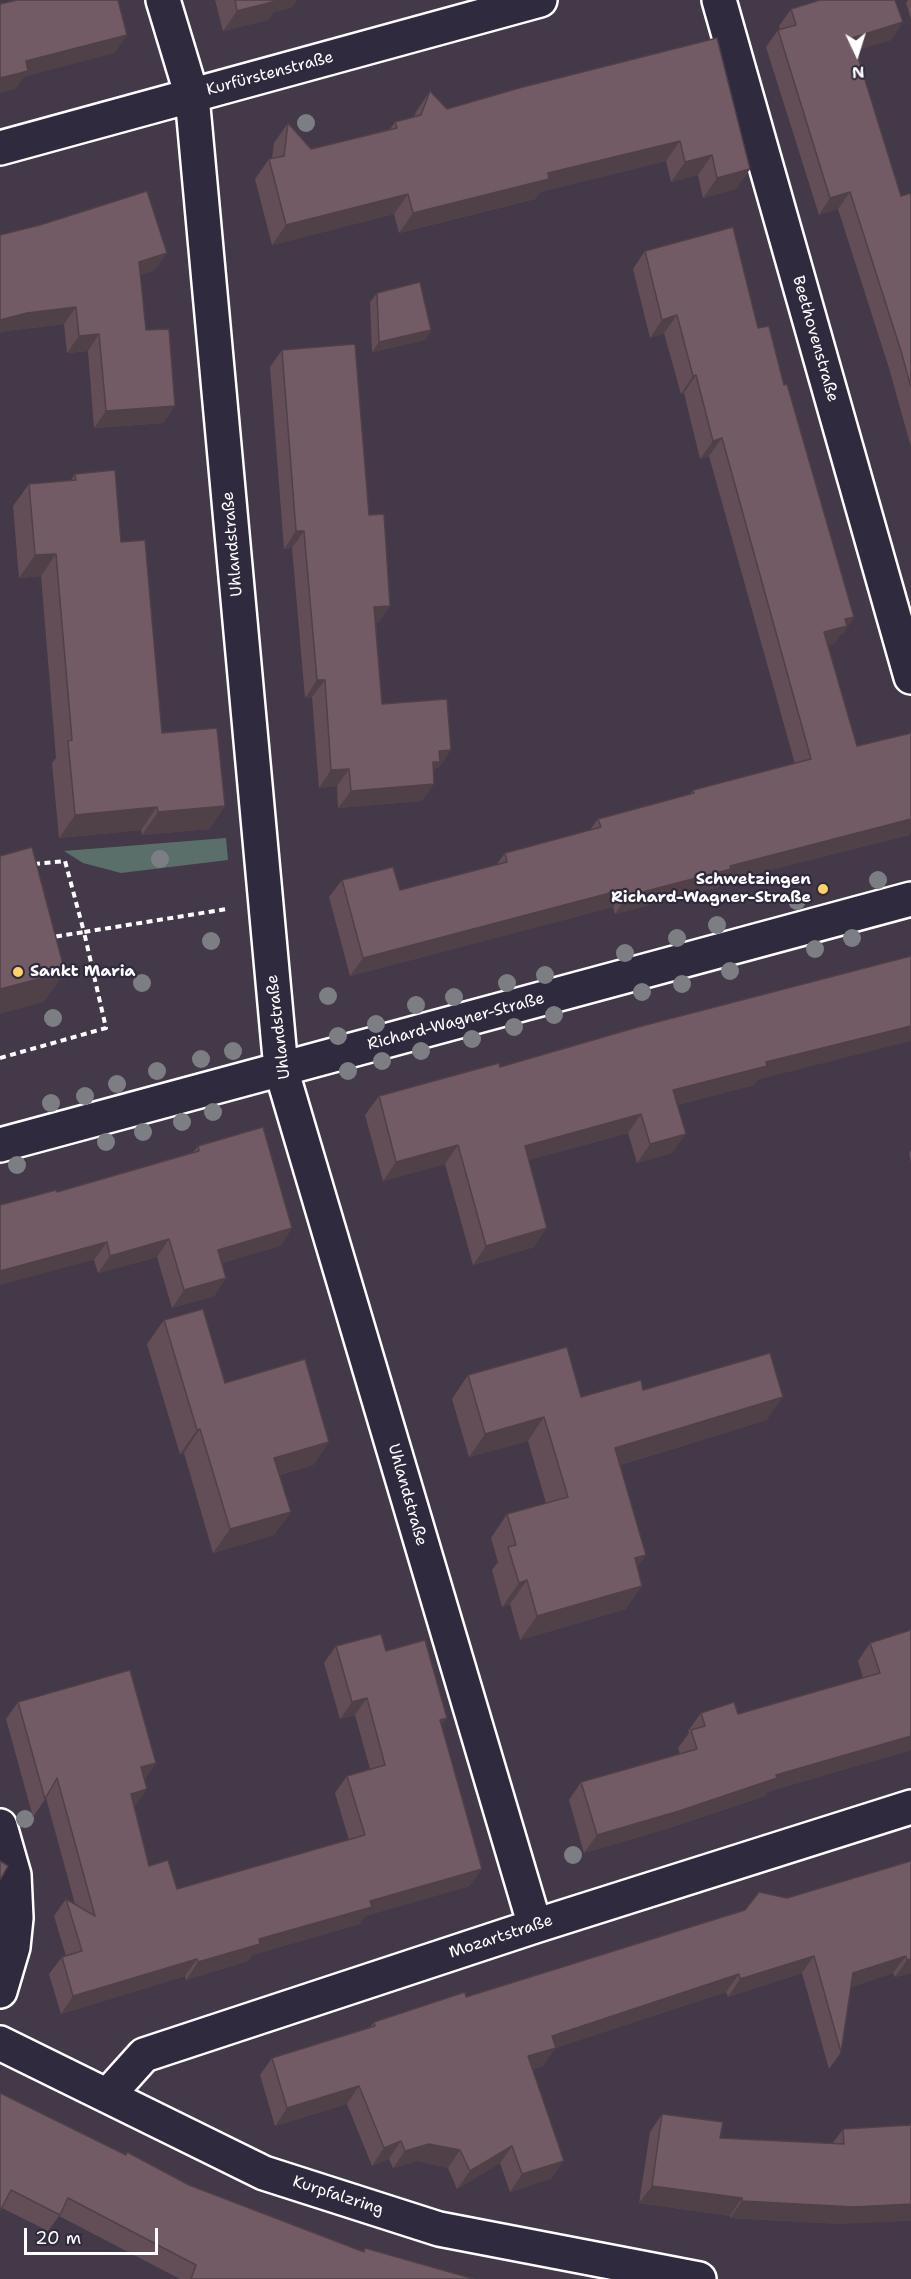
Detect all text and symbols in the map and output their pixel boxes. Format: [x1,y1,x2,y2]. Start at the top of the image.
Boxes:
north arrow [827,24,887,84]
street label: Kurfürstenstraße [204,48,336,100]
text: N [851,62,865,83]
street label: Beethovenstraße [788,274,842,404]
street label: Uhlandstraße [219,491,247,597]
place label: Schwetzingen Richard-Wagner-Straße [611,870,811,908]
marker: Schwetzingen Richard-Wagner-Straße [816,882,830,896]
place label: Sankt Maria [30,962,135,982]
marker: Sankt Maria [11,965,25,979]
street label: Uhlandstraße [263,974,295,1080]
street label: Richard-Wagner-Straße [365,989,547,1055]
street label: Uhlandstraße [383,1442,431,1548]
street label: Mozartstraße [447,1911,555,1963]
street label: Kurpfalzring [290,2172,386,2220]
scale bar [27,2216,160,2254]
text: 20 m [35,2226,81,2250]

